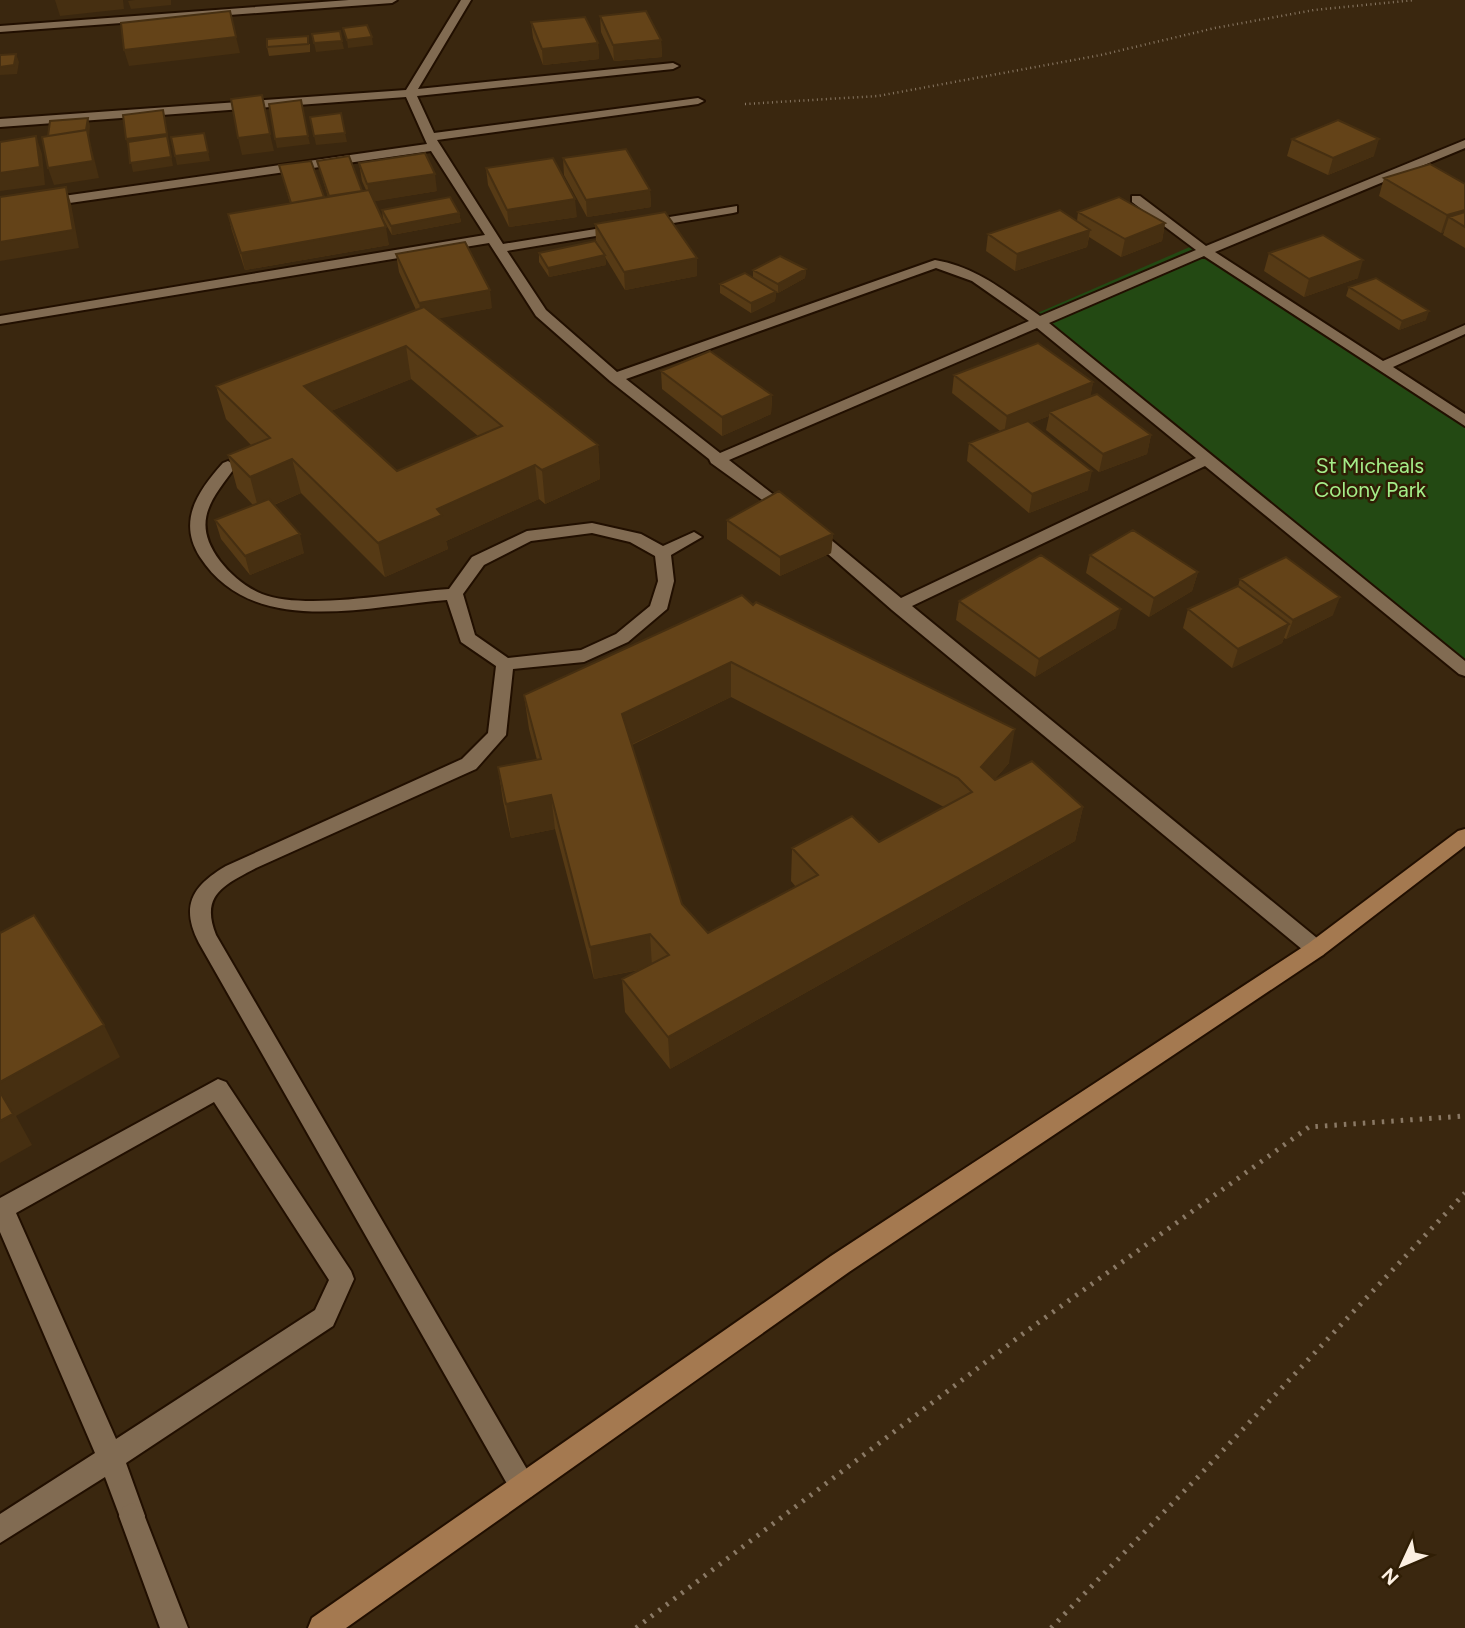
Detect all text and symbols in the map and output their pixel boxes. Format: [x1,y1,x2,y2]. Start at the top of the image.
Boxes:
park label: St Micheals Colony Park [1314,453,1427,502]
north arrow [1367,1530,1437,1600]
text: N [1377,1563,1404,1590]

